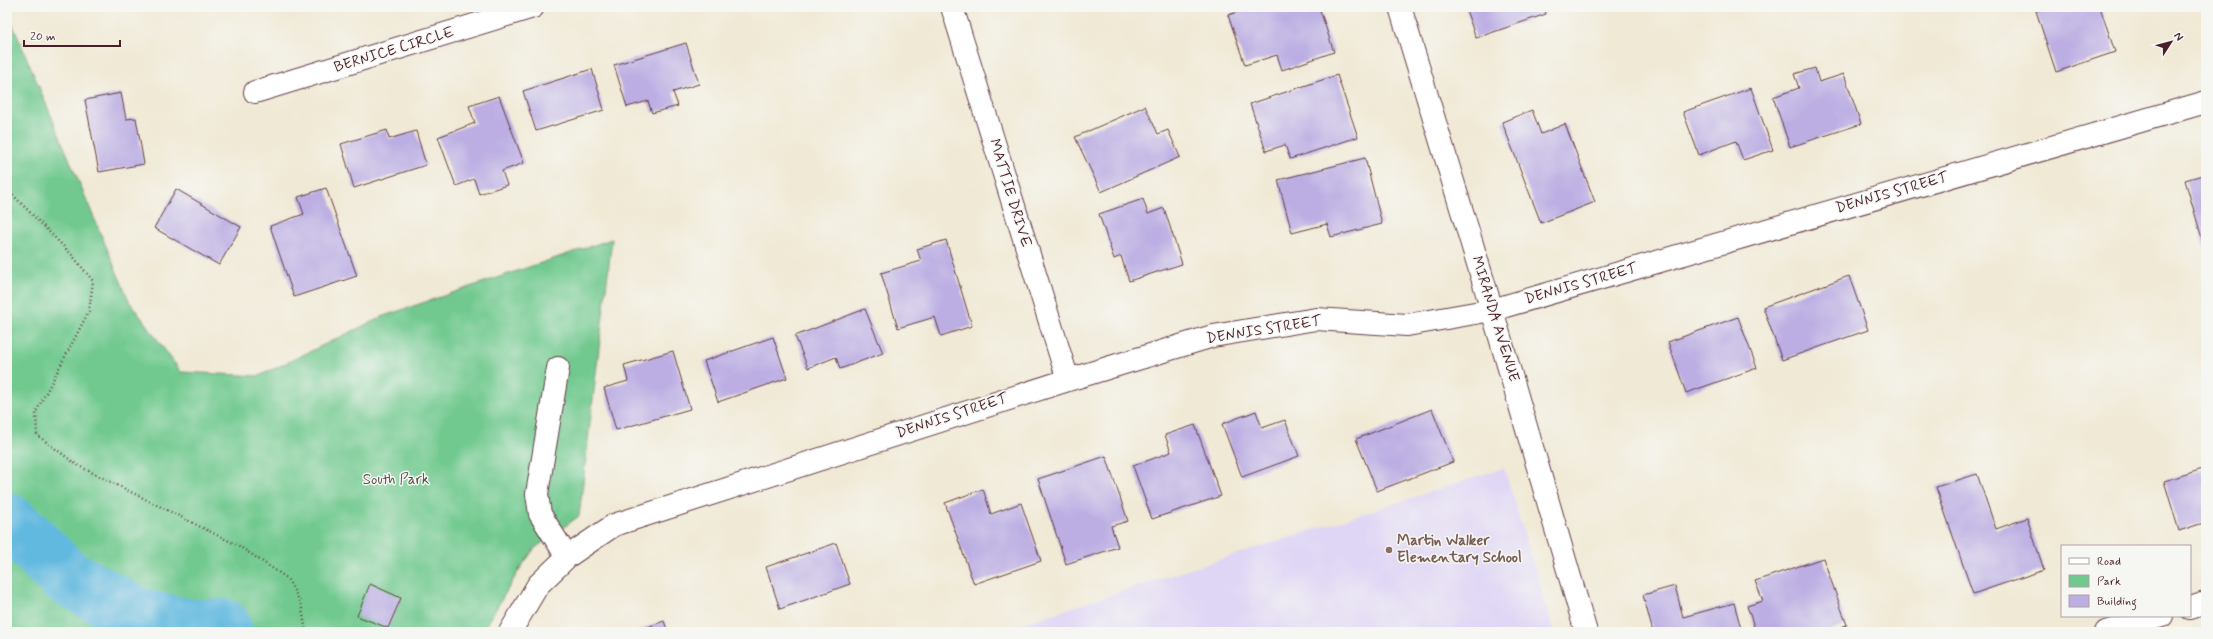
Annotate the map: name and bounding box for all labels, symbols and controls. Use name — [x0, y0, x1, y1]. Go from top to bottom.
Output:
scale bar — [24, 22, 120, 48]
street label: BERNICE CIRCLE — [332, 22, 457, 78]
north arrow — [2151, 22, 2191, 62]
text: 20 m — [30, 29, 56, 45]
text: N — [2170, 30, 2186, 44]
street label: MATTIE DRIVE — [984, 136, 1036, 250]
street label: DENNIS STREET — [1833, 167, 1951, 219]
street label: MIRANDA AVENUE — [1466, 254, 1524, 385]
street label: DENNIS STREET — [1522, 258, 1640, 310]
street label: DENNIS STREET — [1205, 311, 1324, 349]
street label: DENNIS STREET — [894, 388, 1011, 443]
park label: South Park — [363, 470, 429, 490]
place label: Martin Walker Elementary School — [1397, 531, 1522, 568]
marker: Martin Walker Elementary School — [1384, 545, 1394, 555]
legend — [2061, 545, 2191, 617]
text: Road — [2097, 554, 2121, 570]
text: Park — [2097, 574, 2121, 590]
text: Building — [2097, 594, 2137, 611]

